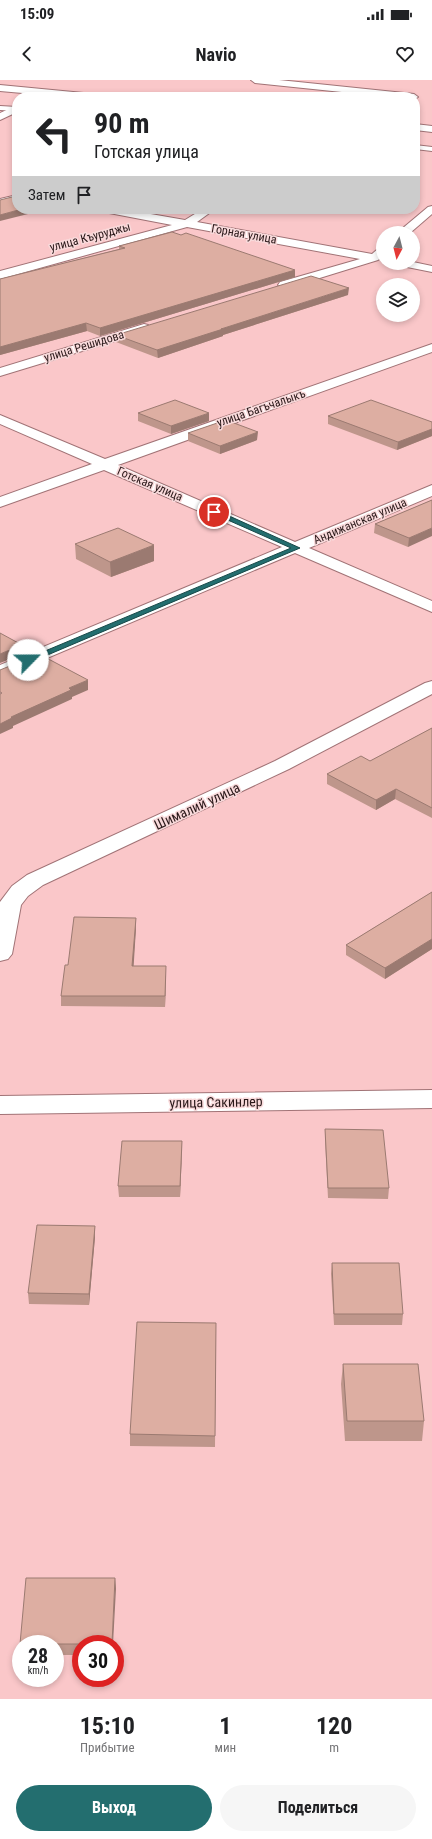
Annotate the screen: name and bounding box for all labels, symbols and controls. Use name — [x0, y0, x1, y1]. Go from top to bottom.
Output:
text: 15:09 — [20, 5, 54, 23]
icon: back — [16, 43, 38, 65]
icon: heart — [394, 43, 416, 65]
text: Navio — [196, 44, 236, 65]
text: 90 m — [94, 107, 150, 140]
icon: left — [28, 108, 80, 160]
text: Готская улица — [94, 141, 199, 162]
icon: arrive — [73, 184, 95, 206]
text: Затем — [28, 186, 65, 204]
street label: улица Къуруджы — [48, 220, 132, 254]
street label: Горная улица — [210, 221, 278, 247]
north arrow — [376, 226, 420, 270]
map controls — [376, 226, 420, 322]
button: layers — [376, 278, 420, 322]
street label: улица Решидова — [42, 327, 126, 365]
street label: улица Багъчалыкъ — [215, 386, 308, 430]
street label: Готская улица — [115, 464, 185, 504]
pin — [197, 495, 231, 529]
street label: Андижанская улица — [311, 495, 409, 547]
icon: arrive — [203, 501, 225, 523]
position arrow — [7, 639, 49, 681]
street label: Шималий улица — [152, 779, 242, 833]
street label: улица Сакинлер — [169, 1093, 263, 1111]
speed limit sign: 30 — [72, 1635, 124, 1687]
text: 28 — [28, 1644, 48, 1668]
text: km/h — [28, 1665, 48, 1676]
text: 15:10 — [80, 1712, 135, 1740]
text: 1 — [219, 1712, 231, 1740]
text: 120 — [316, 1712, 352, 1740]
text: Прибытие — [80, 1740, 135, 1755]
text: мин — [215, 1740, 236, 1755]
text: m — [329, 1740, 339, 1755]
button: Выход — [16, 1785, 212, 1831]
button: Поделиться — [220, 1785, 416, 1831]

